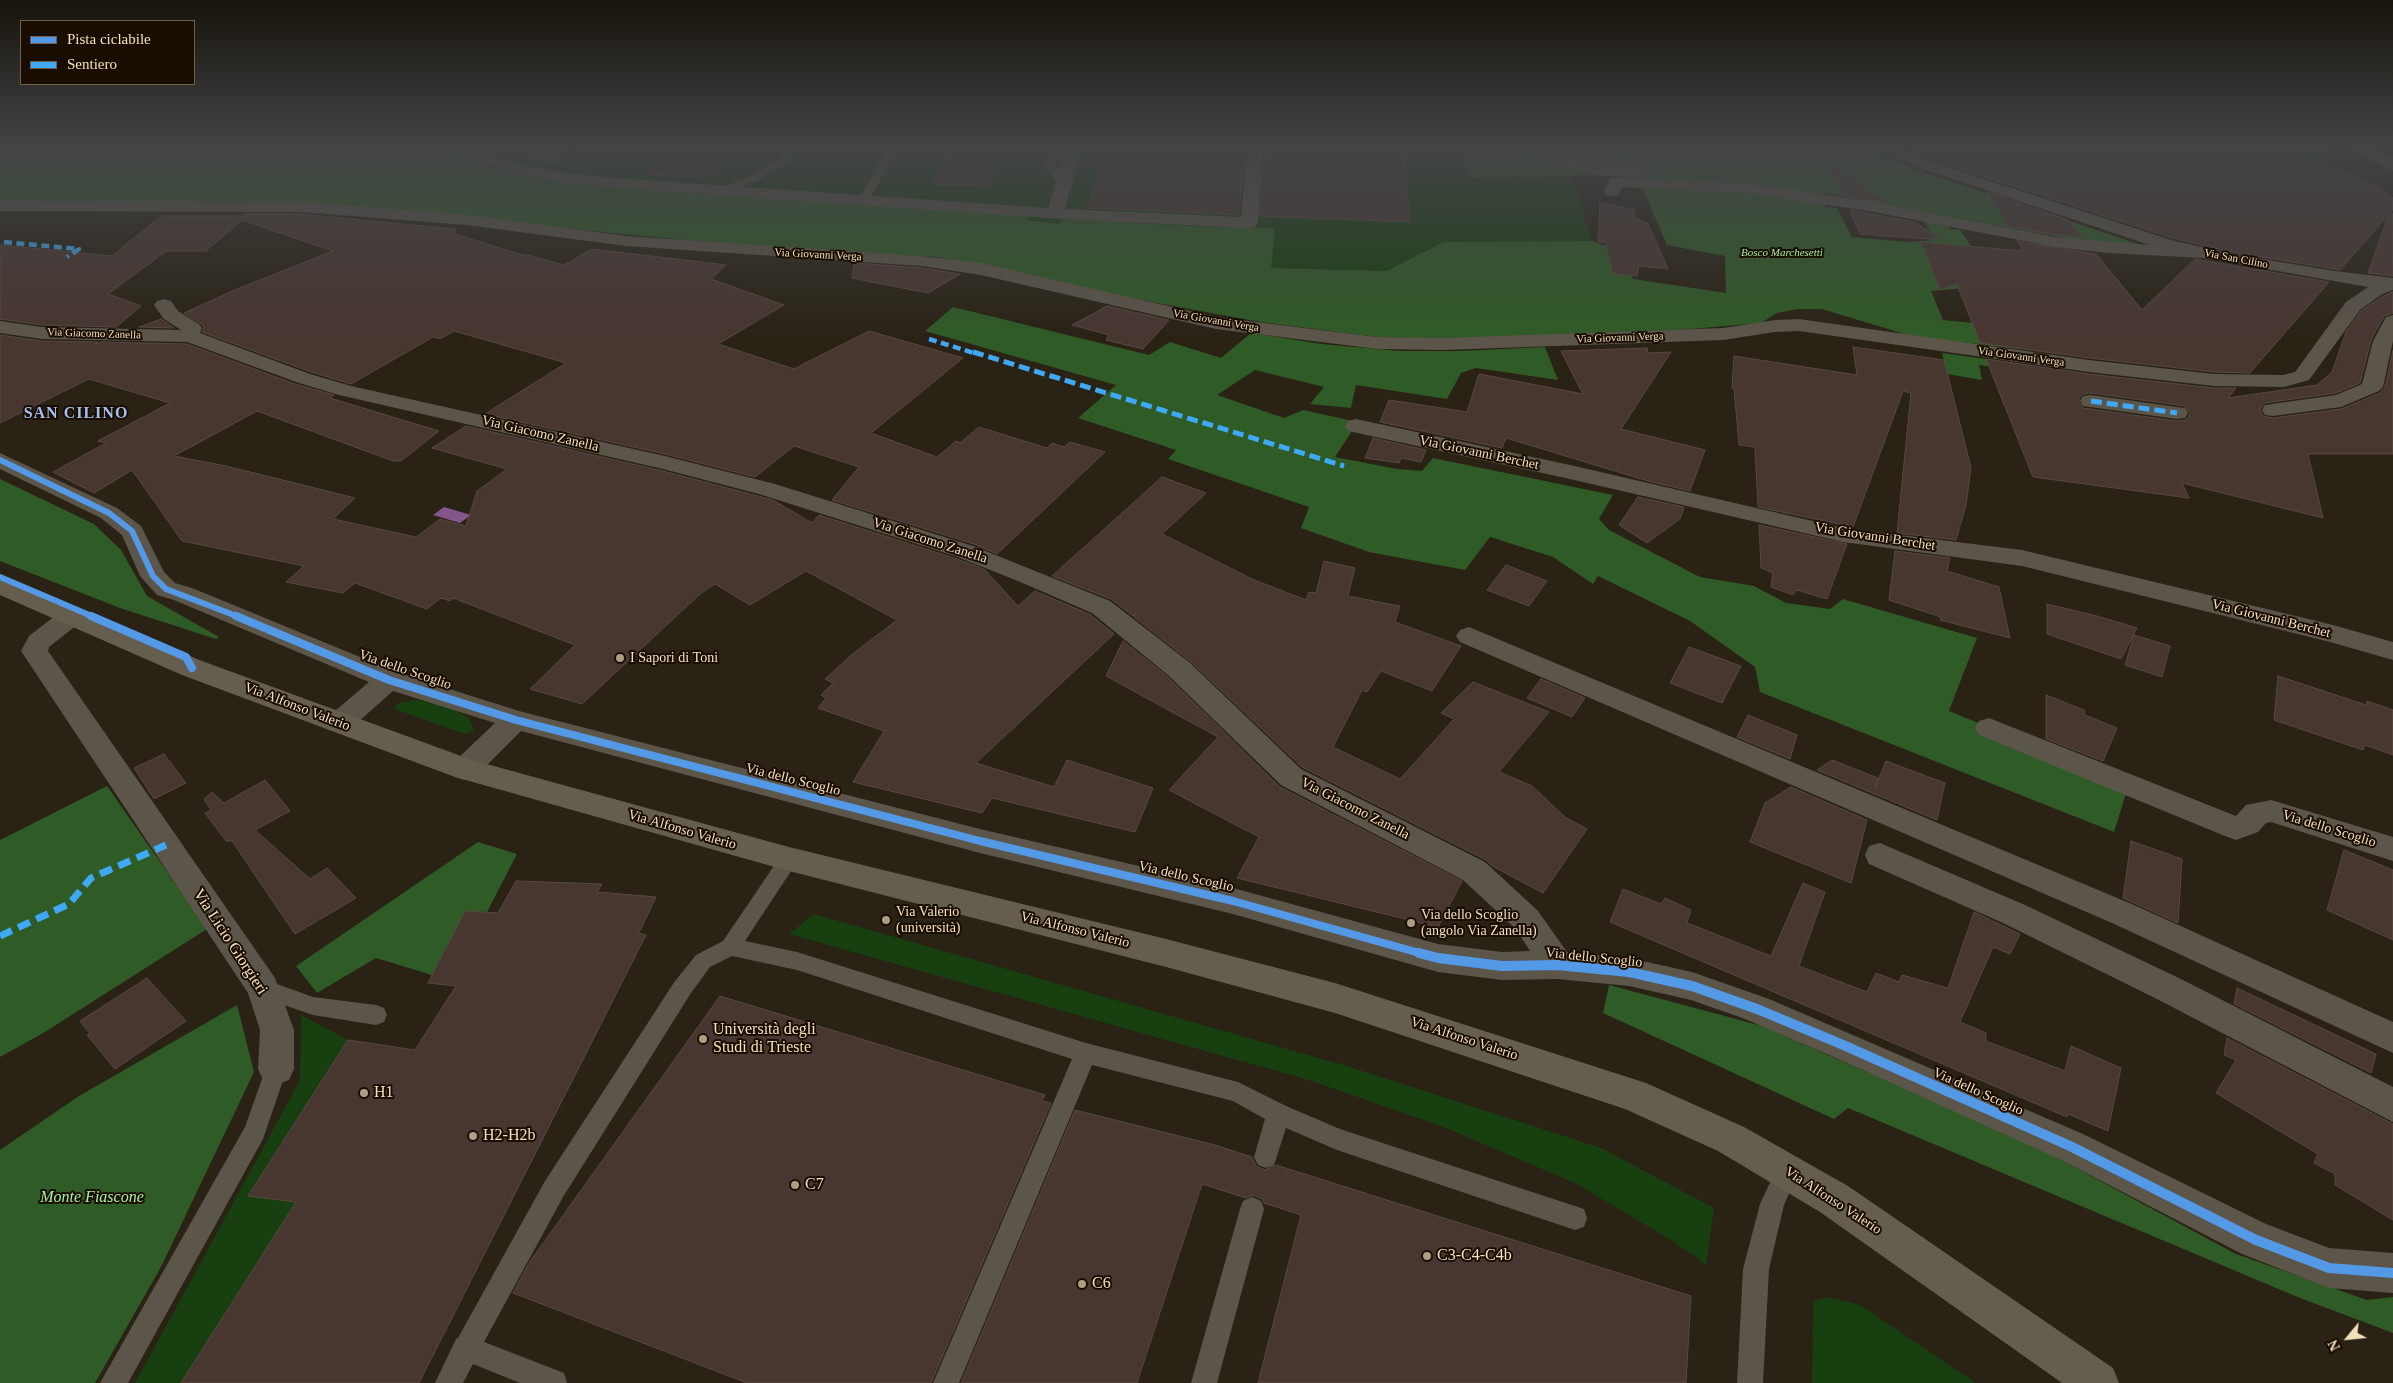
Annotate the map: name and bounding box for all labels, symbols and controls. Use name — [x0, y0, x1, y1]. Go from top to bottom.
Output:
legend — [20, 20, 195, 85]
text: Pista ciclabile — [67, 31, 151, 47]
text: Sentiero — [67, 56, 117, 72]
street label: Via Giovanni Verga — [774, 246, 862, 264]
park label: Bosco Marchesetti — [1741, 246, 1823, 260]
street label: Via San Cilino — [2203, 246, 2269, 272]
street label: Via Giovanni Verga — [1172, 307, 1260, 335]
street label: Via Giacomo Zanella — [47, 326, 141, 342]
street label: Via Giovanni Verga — [1576, 330, 1664, 346]
street label: Via Giovanni Verga — [1977, 344, 2065, 370]
district label: SAN CILINO — [22, 404, 130, 424]
street label: Via Giacomo Zanella — [480, 412, 600, 456]
street label: Via Giovanni Berchet — [1418, 432, 1540, 474]
street label: Via Giacomo Zanella — [871, 515, 989, 567]
street label: Via Giovanni Berchet — [1813, 519, 1937, 555]
street label: Via Giovanni Berchet — [2210, 596, 2332, 642]
street label: Via dello Scoglio — [356, 646, 454, 694]
place label: I Sapori di Toni — [630, 650, 718, 666]
marker: I Sapori di Toni — [614, 652, 626, 664]
street label: Via Alfonso Valerio — [242, 679, 352, 735]
street label: Via dello Scoglio — [744, 760, 842, 800]
street label: Via Giacomo Zanella — [1298, 774, 1412, 844]
street label: Via Alfonso Valerio — [626, 807, 738, 853]
street label: Via dello Scoglio — [2280, 807, 2378, 851]
street label: Via dello Scoglio — [1137, 858, 1235, 896]
street label: Via Licio Giorgieri — [189, 886, 271, 998]
place label: Via Valerio (università) — [896, 904, 961, 936]
place label: Via dello Scoglio (angolo Via Zanella) — [1421, 907, 1537, 940]
street label: Via Alfonso Valerio — [1019, 908, 1131, 952]
marker: Via Valerio (università) — [880, 914, 892, 926]
marker: Via dello Scoglio (angolo Via Zanella) — [1405, 917, 1417, 929]
street label: Via dello Scoglio — [1545, 945, 1643, 971]
street label: Via Alfonso Valerio — [1408, 1014, 1520, 1064]
place label: Università degli Studi di Trieste — [713, 1020, 816, 1058]
marker: Università degli Studi di Trieste — [697, 1033, 709, 1045]
street label: Via dello Scoglio — [1930, 1065, 2026, 1119]
place label: H1 — [374, 1083, 394, 1103]
marker: H1 — [358, 1087, 370, 1099]
place label: H2-H2b — [483, 1126, 535, 1146]
marker: H2-H2b — [467, 1130, 479, 1142]
street label: Via Alfonso Valerio — [1781, 1163, 1885, 1239]
place label: C7 — [805, 1175, 824, 1195]
marker: C7 — [789, 1179, 801, 1191]
park label: Monte Fiascone — [40, 1188, 144, 1208]
place label: C3-C4-C4b — [1437, 1246, 1512, 1266]
marker: C3-C4-C4b — [1421, 1250, 1433, 1262]
place label: C6 — [1092, 1274, 1111, 1294]
marker: C6 — [1076, 1278, 1088, 1290]
north arrow — [2323, 1313, 2373, 1363]
text: N — [2325, 1337, 2343, 1353]

